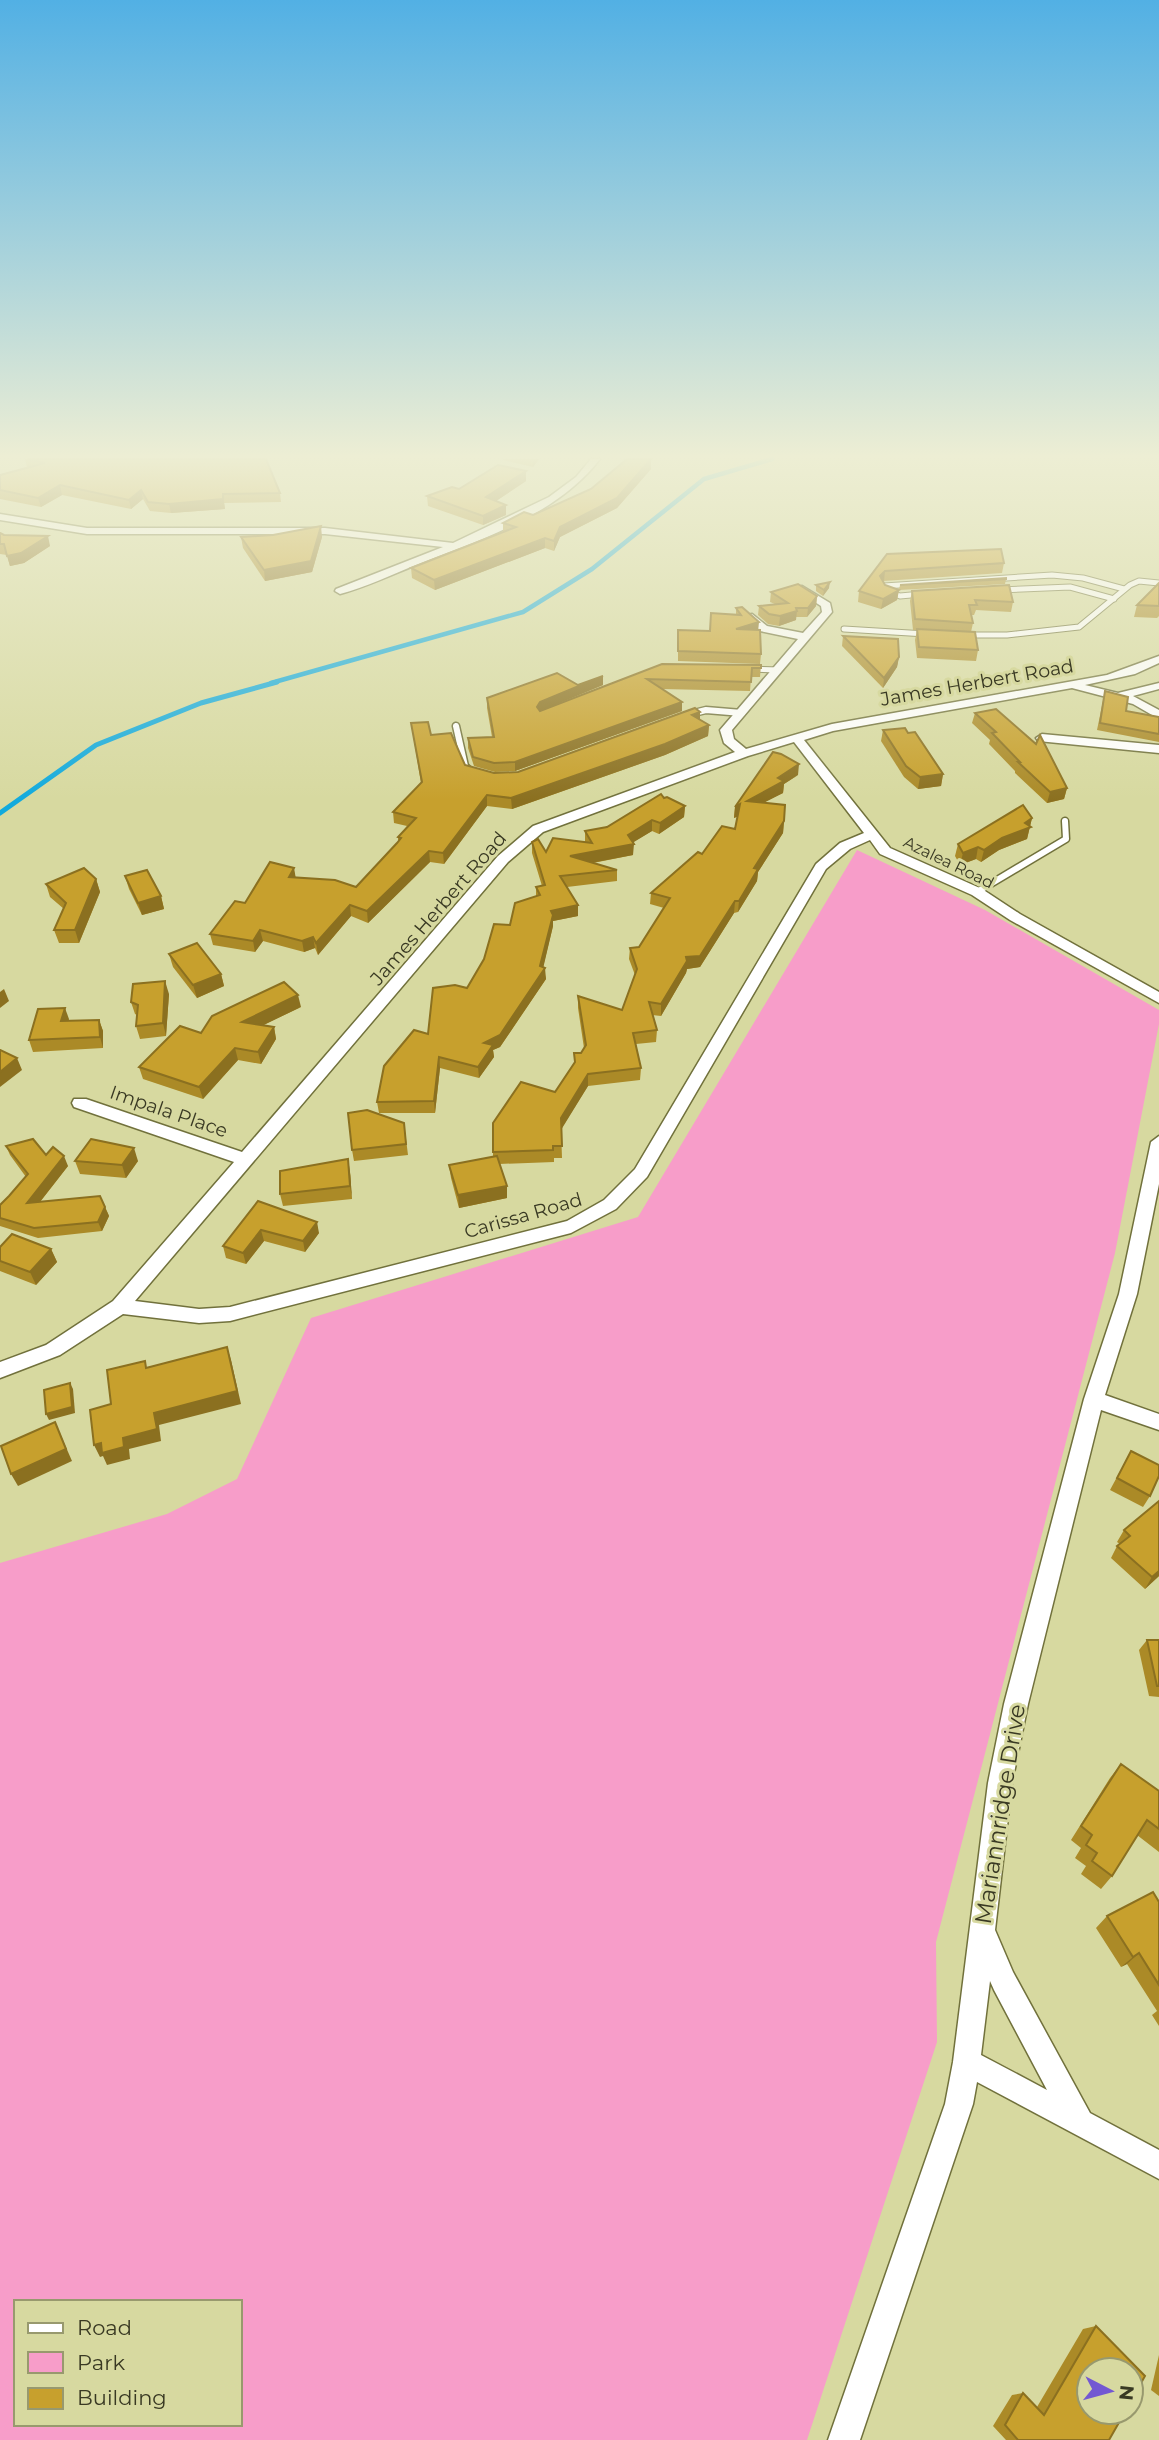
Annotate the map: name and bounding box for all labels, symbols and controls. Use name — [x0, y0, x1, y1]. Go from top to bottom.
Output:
street label: James Herbert Road — [878, 654, 1075, 711]
street label: James Herbert Road — [365, 827, 511, 990]
street label: Azalea Road — [900, 832, 997, 893]
street label: Impala Place — [107, 1081, 231, 1142]
street label: Carissa Road — [462, 1188, 585, 1243]
street label: Mariannridge Drive — [969, 1702, 1031, 1926]
legend — [14, 2300, 242, 2426]
text: Road — [77, 2315, 132, 2340]
text: Park — [77, 2350, 125, 2375]
north arrow — [1075, 2356, 1145, 2426]
text: N — [1114, 2384, 1139, 2402]
text: Building — [77, 2385, 167, 2410]

